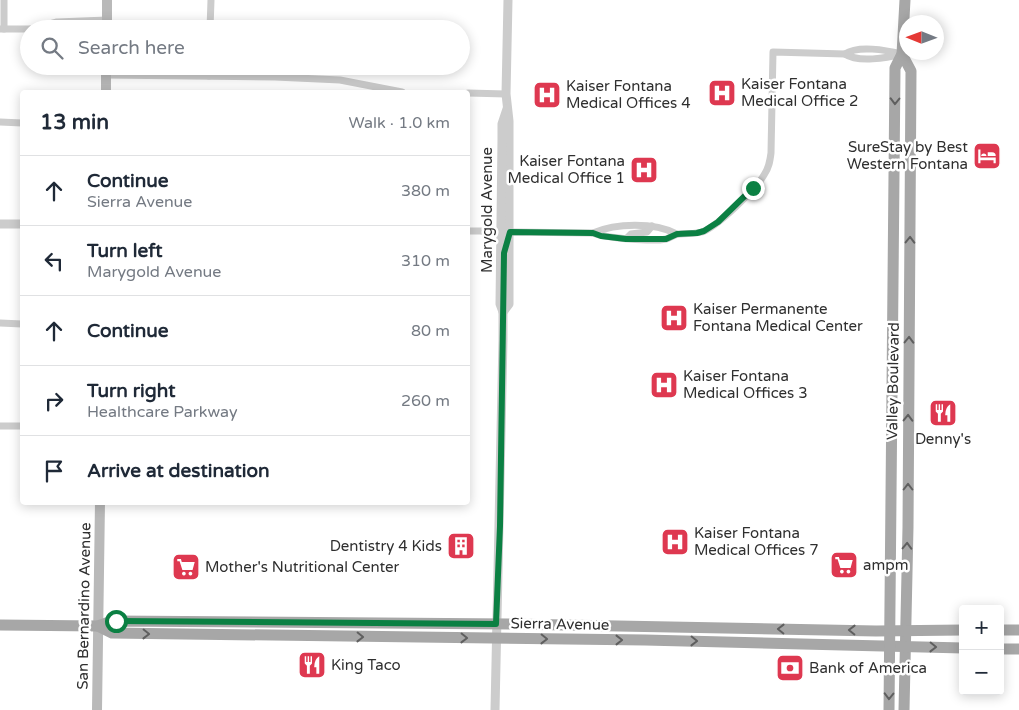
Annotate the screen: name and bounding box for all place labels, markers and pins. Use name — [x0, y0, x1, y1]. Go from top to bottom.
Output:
place label: Kaiser Fontana Medical Office 2 — [741, 75, 858, 110]
place label: Kaiser Fontana Medical Offices 4 — [566, 77, 691, 112]
hospital icon: Kaiser Fontana Medical Office 2 — [707, 78, 737, 108]
hospital icon: Kaiser Fontana Medical Offices 4 — [532, 80, 562, 110]
place label: SureStay by Best Western Fontana — [847, 138, 968, 173]
hotel icon: SureStay by Best Western Fontana — [972, 141, 1002, 171]
place label: Kaiser Fontana Medical Office 1 — [508, 152, 625, 187]
hospital icon: Kaiser Fontana Medical Office 1 — [629, 155, 659, 185]
place label: Kaiser Permanente Fontana Medical Center — [693, 300, 863, 335]
hospital icon: Kaiser Permanente Fontana Medical Center — [659, 303, 689, 333]
place label: Kaiser Fontana Medical Offices 3 — [683, 367, 808, 402]
hospital icon: Kaiser Fontana Medical Offices 3 — [649, 370, 679, 400]
restaurant icon: Denny's — [928, 398, 958, 428]
place label: Denny's — [915, 430, 971, 448]
place label: Kaiser Fontana Medical Offices 7 — [694, 524, 819, 559]
hospital icon: Kaiser Fontana Medical Offices 7 — [660, 527, 690, 557]
building icon: Dentistry 4 Kids — [446, 531, 476, 561]
place label: Dentistry 4 Kids — [330, 537, 442, 555]
supermarket icon: ampm — [829, 550, 859, 580]
supermarket icon: Mother's Nutritional Center — [171, 552, 201, 582]
place label: ampm — [863, 556, 908, 574]
place label: Mother's Nutritional Center — [205, 558, 400, 576]
restaurant icon: King Taco — [297, 650, 327, 680]
bank icon: Bank of America — [775, 653, 805, 683]
place label: King Taco — [331, 656, 401, 674]
place label: Bank of America — [809, 659, 927, 677]

